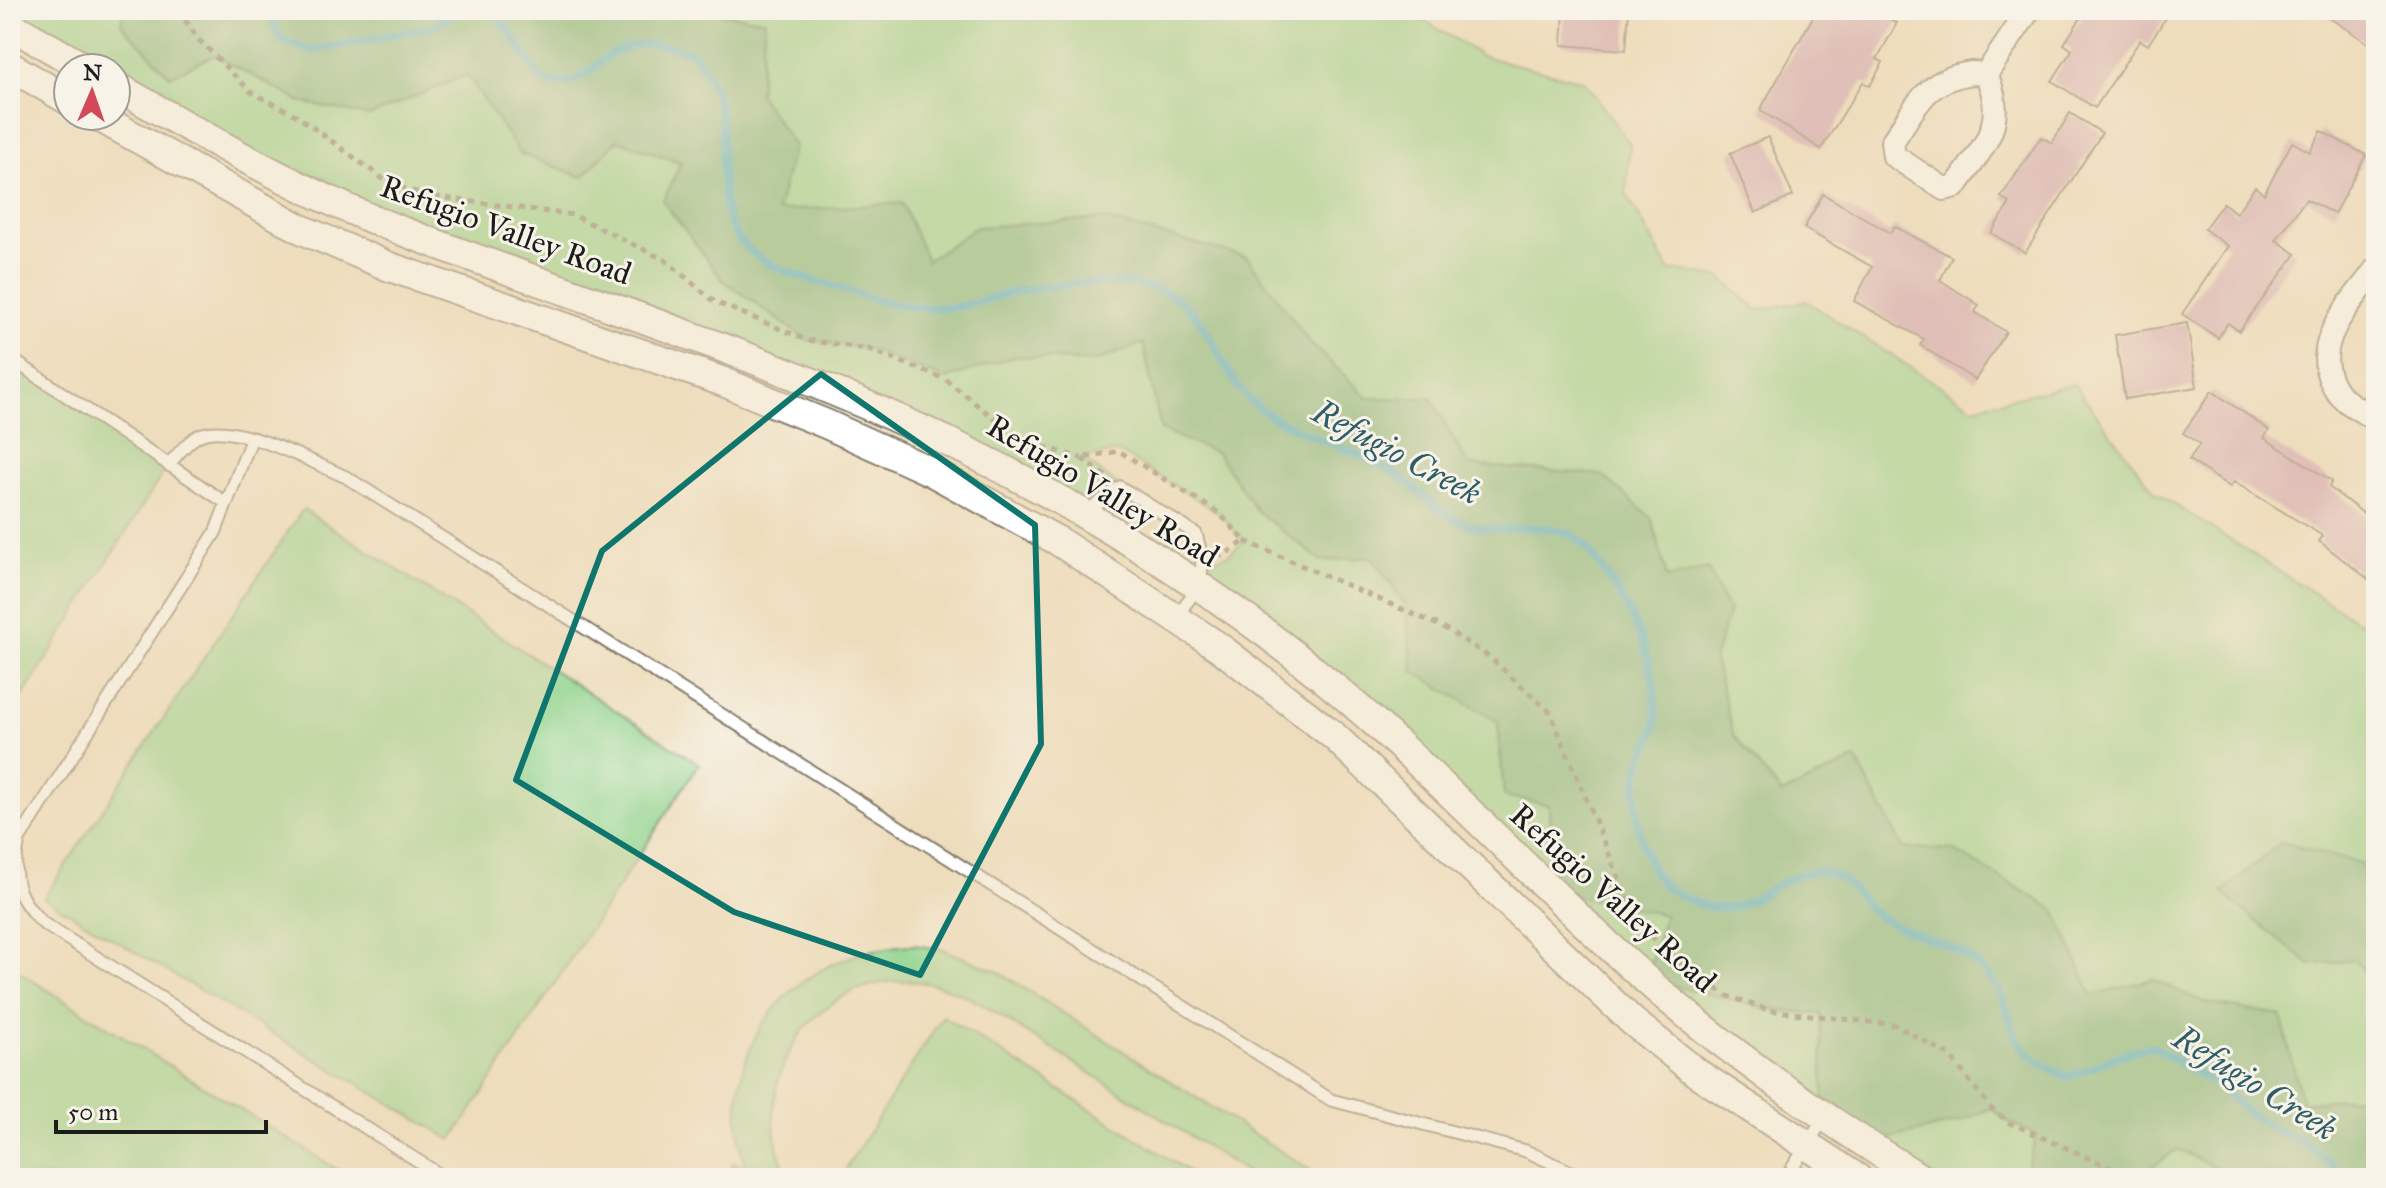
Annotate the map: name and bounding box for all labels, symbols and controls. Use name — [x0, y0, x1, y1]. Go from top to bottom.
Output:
north arrow — [52, 52, 132, 132]
text: N — [83, 59, 103, 86]
street label: Refugio Valley Road — [375, 167, 637, 293]
water label: Refugio Creek — [1305, 390, 1488, 513]
street label: Refugio Valley Road — [980, 406, 1226, 576]
street label: Refugio Valley Road — [1502, 795, 1724, 1001]
water label: Refugio Creek — [2165, 1016, 2344, 1149]
scale bar — [56, 1084, 266, 1134]
text: 50 m — [68, 1097, 118, 1127]

